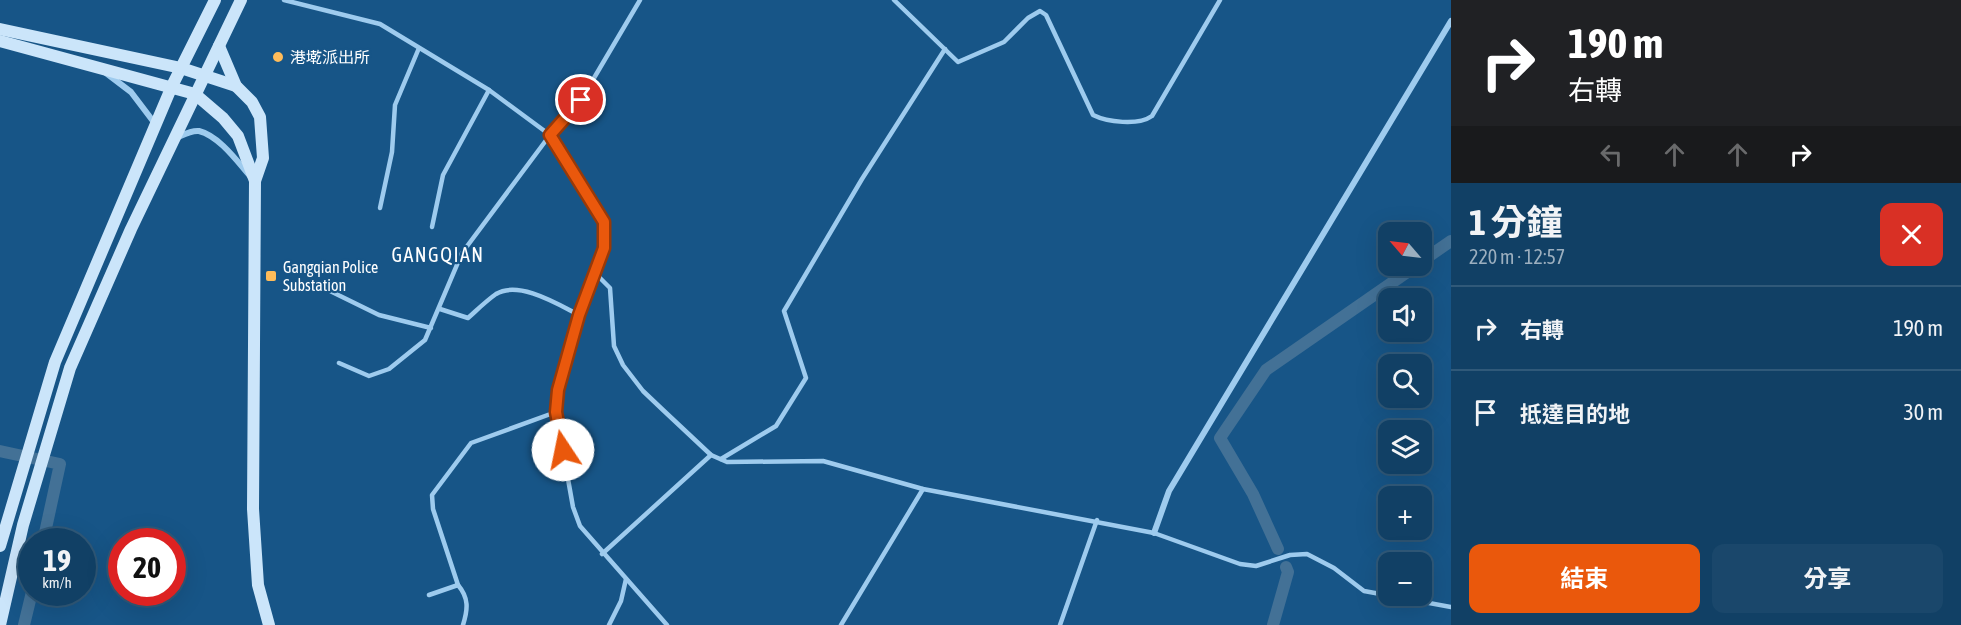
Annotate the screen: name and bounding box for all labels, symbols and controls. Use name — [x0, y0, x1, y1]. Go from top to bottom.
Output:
text: 190 m — [1568, 19, 1663, 67]
icon: right — [1469, 24, 1547, 102]
place label: 港墘派出所 — [290, 48, 370, 66]
marker: 港墘派出所 — [271, 50, 285, 64]
pin — [555, 74, 606, 125]
text: 右轉 — [1568, 75, 1622, 106]
icon: arrive — [564, 83, 597, 116]
icon: left — [1595, 138, 1628, 171]
icon: ahead — [1658, 138, 1691, 171]
icon: ahead — [1721, 138, 1754, 171]
icon: right — [1784, 138, 1817, 171]
text: 1 分鐘 — [1469, 201, 1563, 243]
button: close — [1880, 203, 1943, 266]
north arrow — [1378, 222, 1432, 276]
map controls — [1378, 222, 1432, 606]
district label: GANGQIAN — [391, 243, 485, 266]
text: 220 m · 12:57 — [1469, 245, 1565, 268]
place label: Gangqian Police Substation — [283, 258, 378, 294]
marker: Gangqian Police Substation — [264, 269, 278, 283]
button: sound — [1378, 288, 1432, 342]
icon: right — [1469, 312, 1502, 345]
text: 190 m — [1893, 315, 1943, 341]
text: 右轉 — [1520, 317, 1564, 343]
button: search — [1378, 354, 1432, 408]
icon: arrive — [1469, 396, 1502, 429]
text: 30 m — [1903, 399, 1943, 425]
text: 抵達目的地 — [1520, 401, 1630, 427]
position arrow — [531, 418, 595, 482]
button: layers — [1378, 420, 1432, 474]
button: + — [1378, 486, 1432, 540]
speed limit sign: 20 — [108, 528, 186, 606]
text: 19 — [43, 543, 71, 577]
button: 結束 — [1469, 544, 1700, 613]
button: 分享 — [1712, 544, 1943, 613]
button: − — [1378, 552, 1432, 606]
text: km/h — [42, 574, 72, 591]

